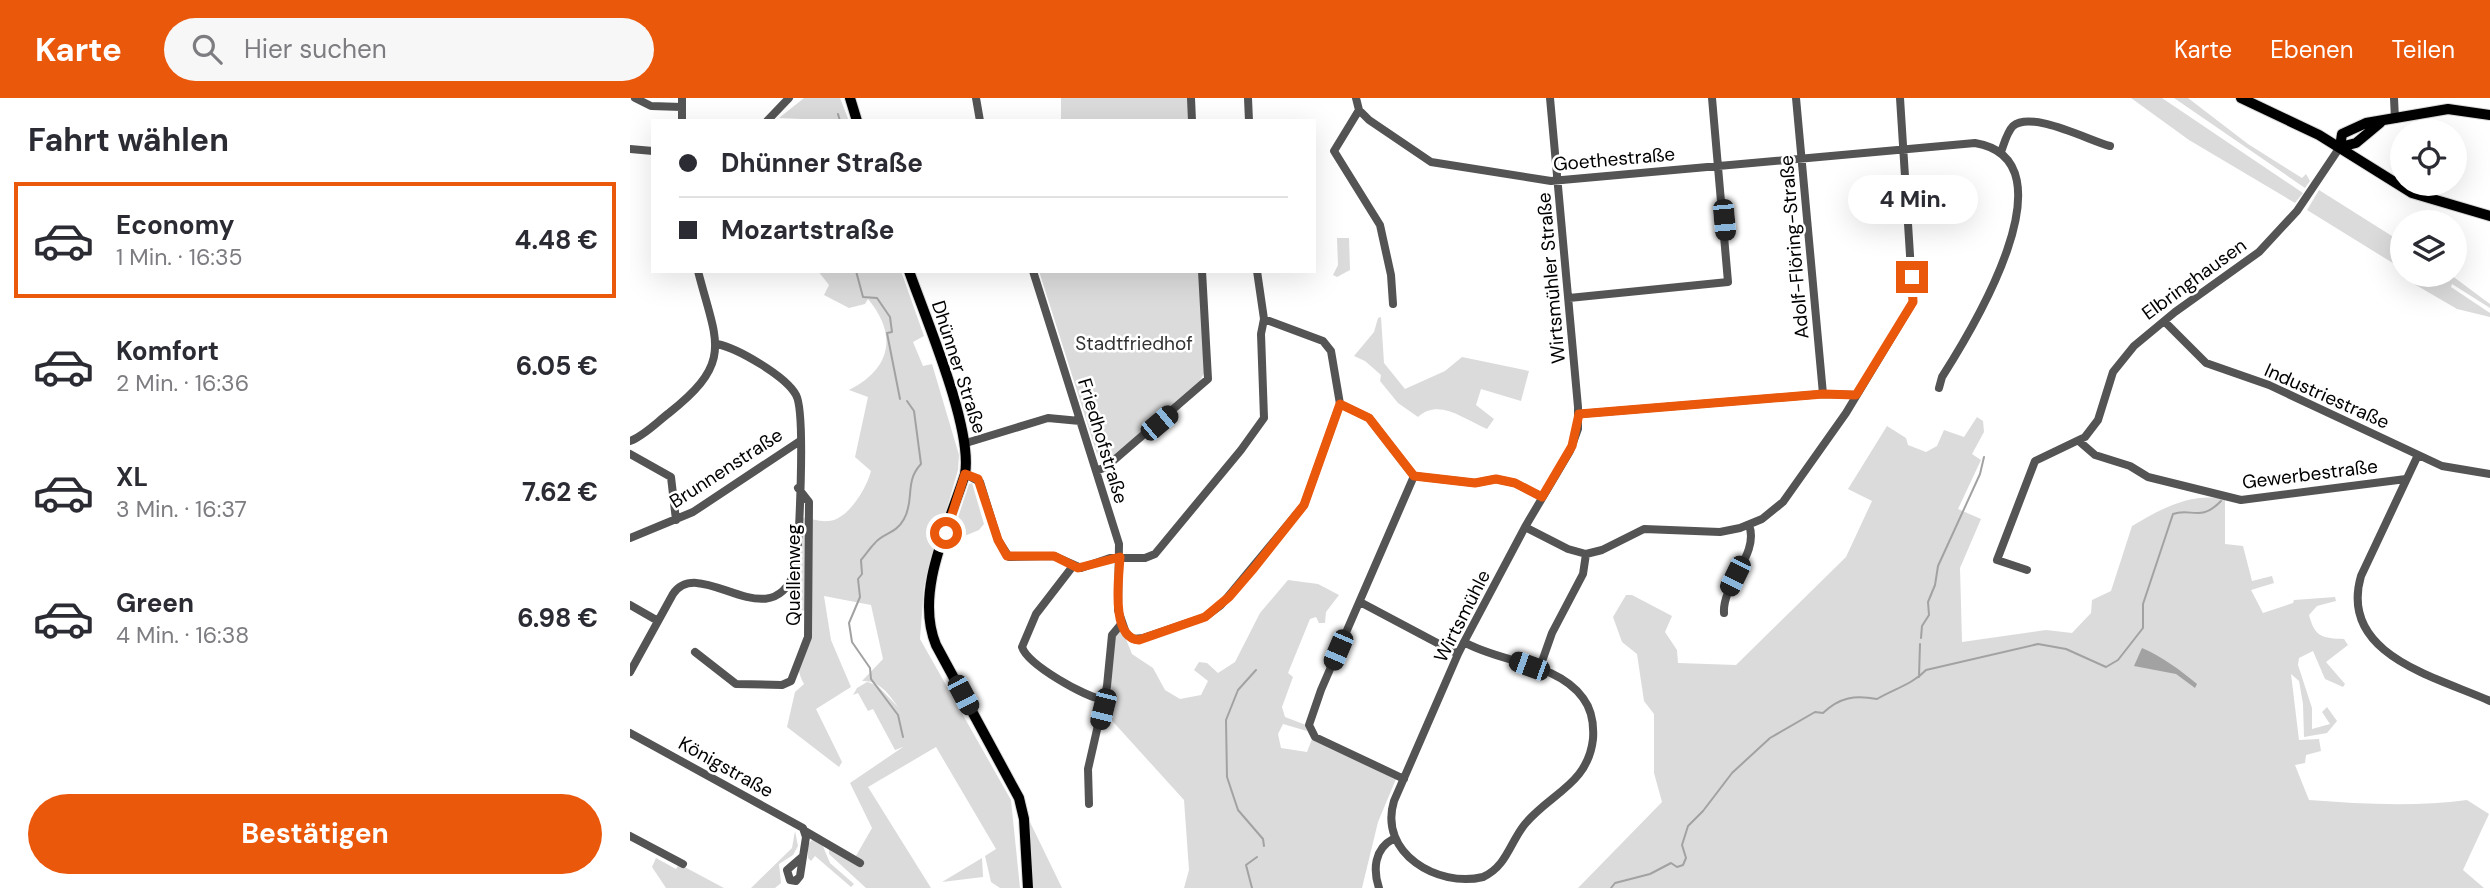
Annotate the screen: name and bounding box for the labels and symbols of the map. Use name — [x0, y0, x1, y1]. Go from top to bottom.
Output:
street label: Goethestraße — [1552, 141, 1676, 177]
street label: Adolf-Flöring-Straße — [1774, 154, 1814, 340]
callout: 4 Min. — [1847, 176, 1977, 225]
street label: Wirtsmühler Straße — [1531, 191, 1571, 365]
car — [1712, 198, 1737, 242]
street label: Elbringhausen — [2137, 233, 2251, 325]
route end — [1896, 261, 1928, 293]
street label: Dhünner Straße — [926, 297, 992, 437]
park label: Stadtfriedhof — [1075, 331, 1193, 356]
street label: Industriestraße — [2261, 357, 2393, 435]
street label: Friedhofstraße — [1072, 375, 1134, 507]
car — [1137, 401, 1182, 445]
street label: Brunnenstraße — [665, 422, 787, 514]
street label: Gewerbestraße — [2241, 453, 2379, 495]
route start — [930, 517, 962, 549]
street label: Quellenweg — [781, 524, 806, 626]
car — [1717, 553, 1754, 599]
street label: Wirtsmühle — [1428, 565, 1496, 667]
car — [1321, 627, 1356, 673]
car — [1506, 649, 1553, 683]
car — [944, 672, 983, 718]
car — [1088, 686, 1119, 732]
street label: Königstraße — [674, 731, 778, 803]

